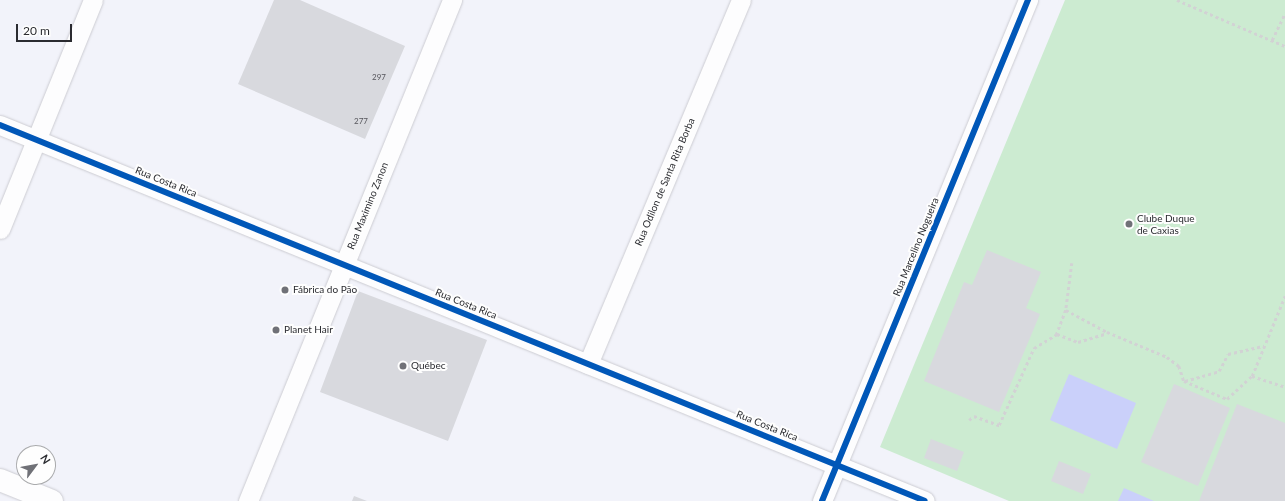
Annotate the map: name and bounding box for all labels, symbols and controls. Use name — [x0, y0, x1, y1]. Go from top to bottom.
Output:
scale bar — [18, 16, 74, 42]
text: 20 m — [23, 23, 50, 38]
house number: 297 — [372, 73, 386, 83]
street label: Rua Odilon de Santa Rita Borba — [633, 116, 697, 248]
house number: 277 — [354, 117, 368, 127]
street label: Rua Maximino Zanon — [345, 161, 391, 251]
street label: Rua Costa Rica — [134, 164, 198, 200]
street label: Rua Marcelino Nogueira — [891, 196, 941, 298]
place label: Clube Duque de Caxias — [1137, 212, 1195, 236]
marker: Clube Duque de Caxias — [1124, 219, 1134, 229]
place label: Fábrica do Pão — [293, 284, 357, 296]
marker: Fábrica do Pão — [280, 285, 290, 295]
street label: Rua Costa Rica — [434, 286, 498, 322]
place label: Planet Hair — [284, 324, 333, 336]
marker: Planet Hair — [271, 325, 281, 335]
place label: Québec — [411, 360, 445, 372]
marker: Québec — [398, 361, 408, 371]
street label: Rua Costa Rica — [735, 408, 799, 444]
north arrow — [16, 445, 56, 485]
text: N — [38, 452, 54, 466]

